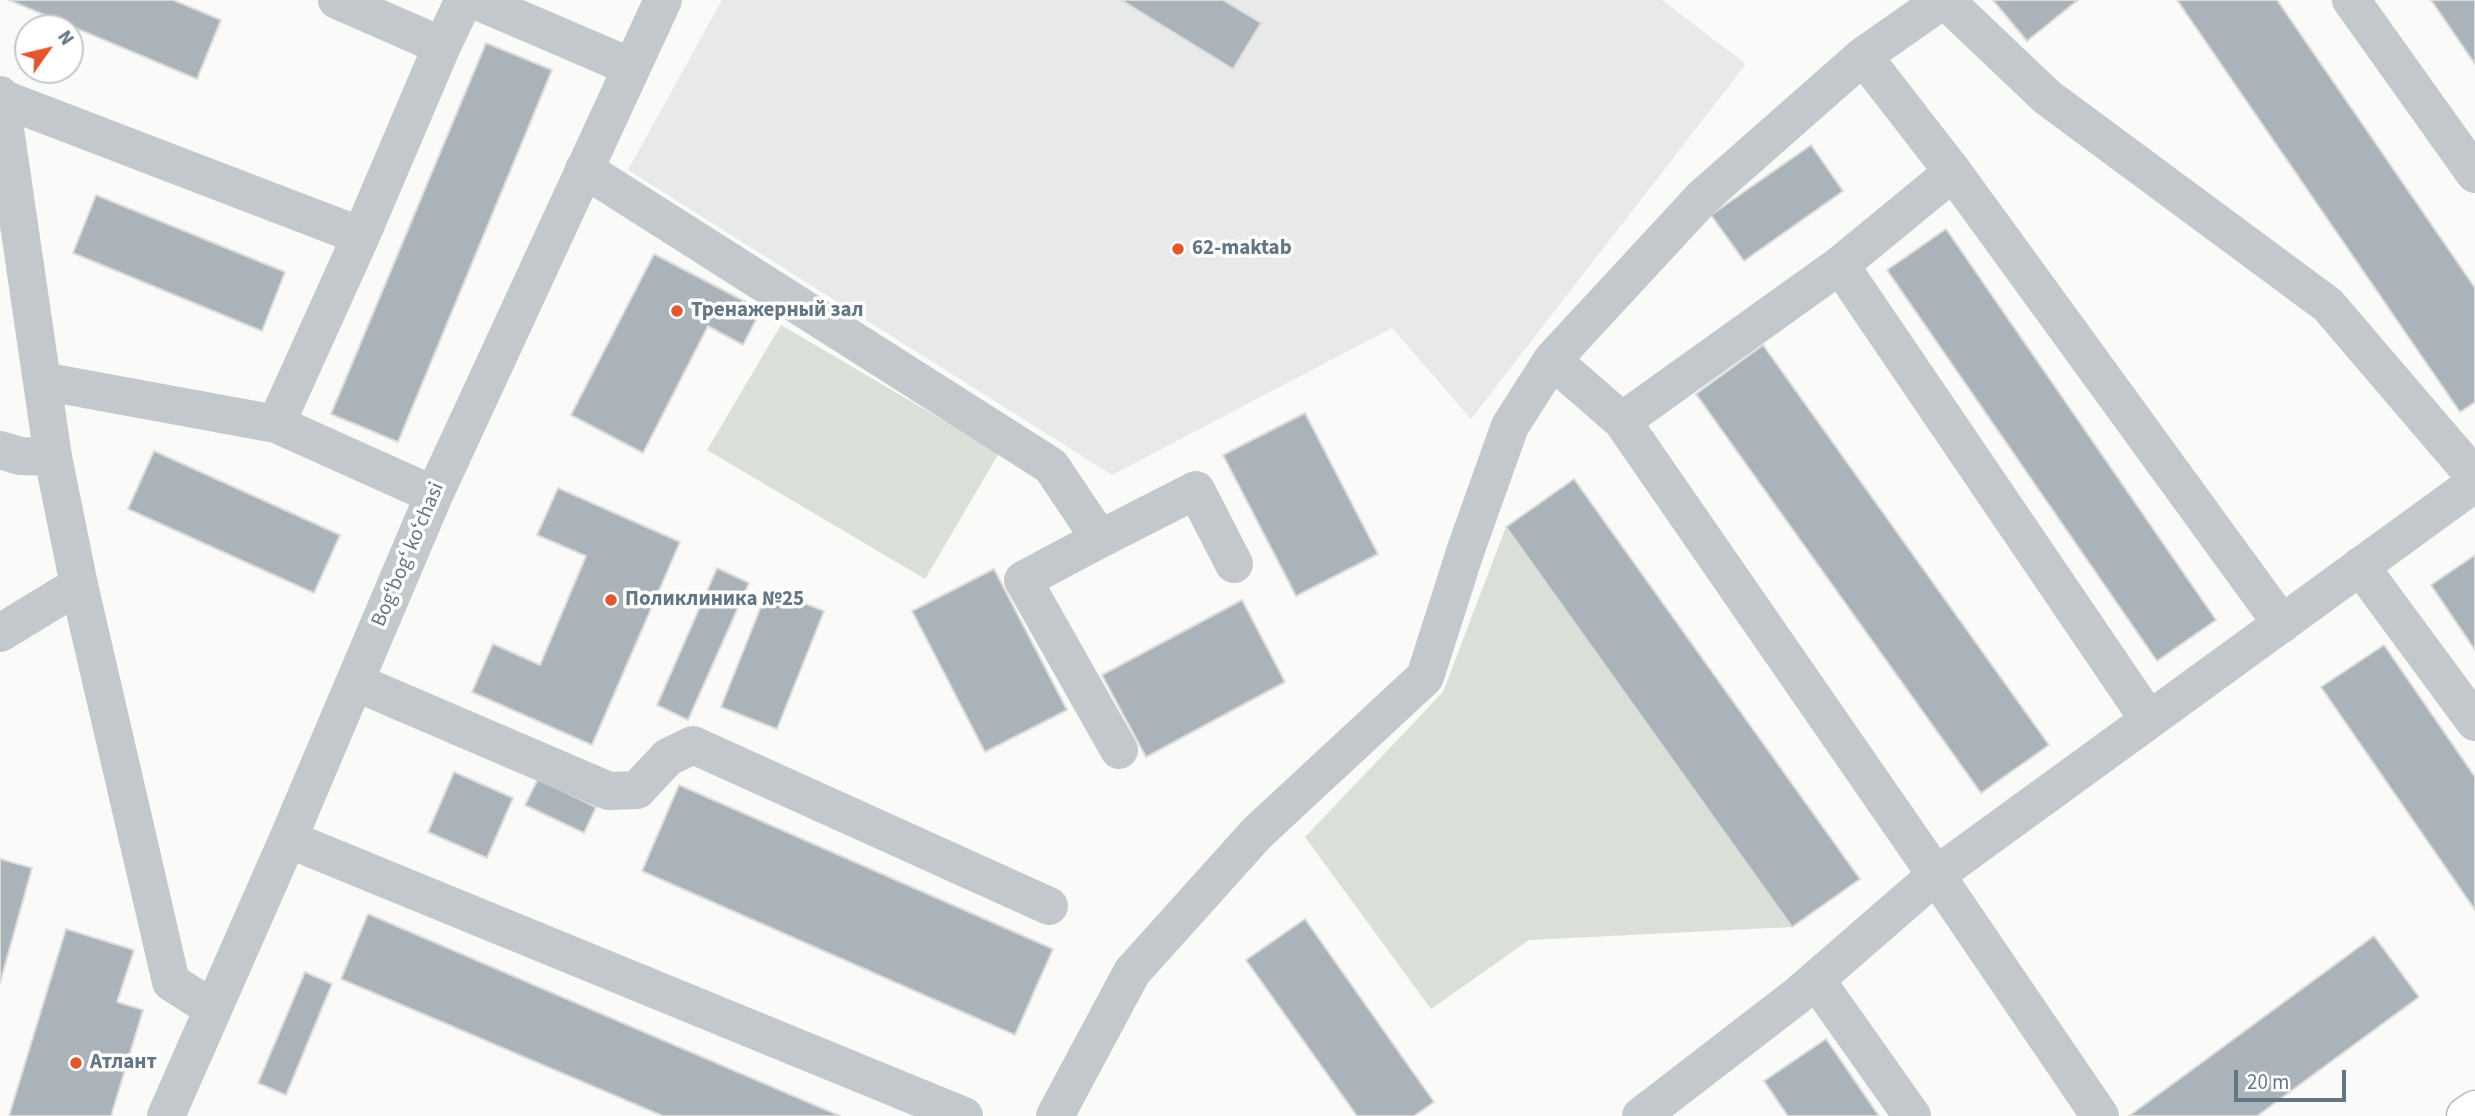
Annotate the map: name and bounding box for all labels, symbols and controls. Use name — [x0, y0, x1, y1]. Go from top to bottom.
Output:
north arrow — [14, 14, 84, 84]
text: N — [50, 25, 80, 51]
place label: 62-maktab — [1192, 236, 1292, 262]
marker: 62-maktab — [1170, 241, 1186, 257]
place label: Тренажерный зал — [691, 298, 864, 324]
marker: Тренажерный зал — [669, 303, 685, 319]
street label: Bogʻbogʻ koʻchasi — [367, 479, 451, 631]
place label: Поликлиника №25 — [625, 587, 804, 613]
marker: Поликлиника №25 — [603, 592, 619, 608]
place label: Атлант — [90, 1050, 157, 1076]
marker: Атлант — [68, 1055, 84, 1071]
scale bar — [2237, 1056, 2349, 1100]
text: 20 m — [2247, 1067, 2289, 1097]

